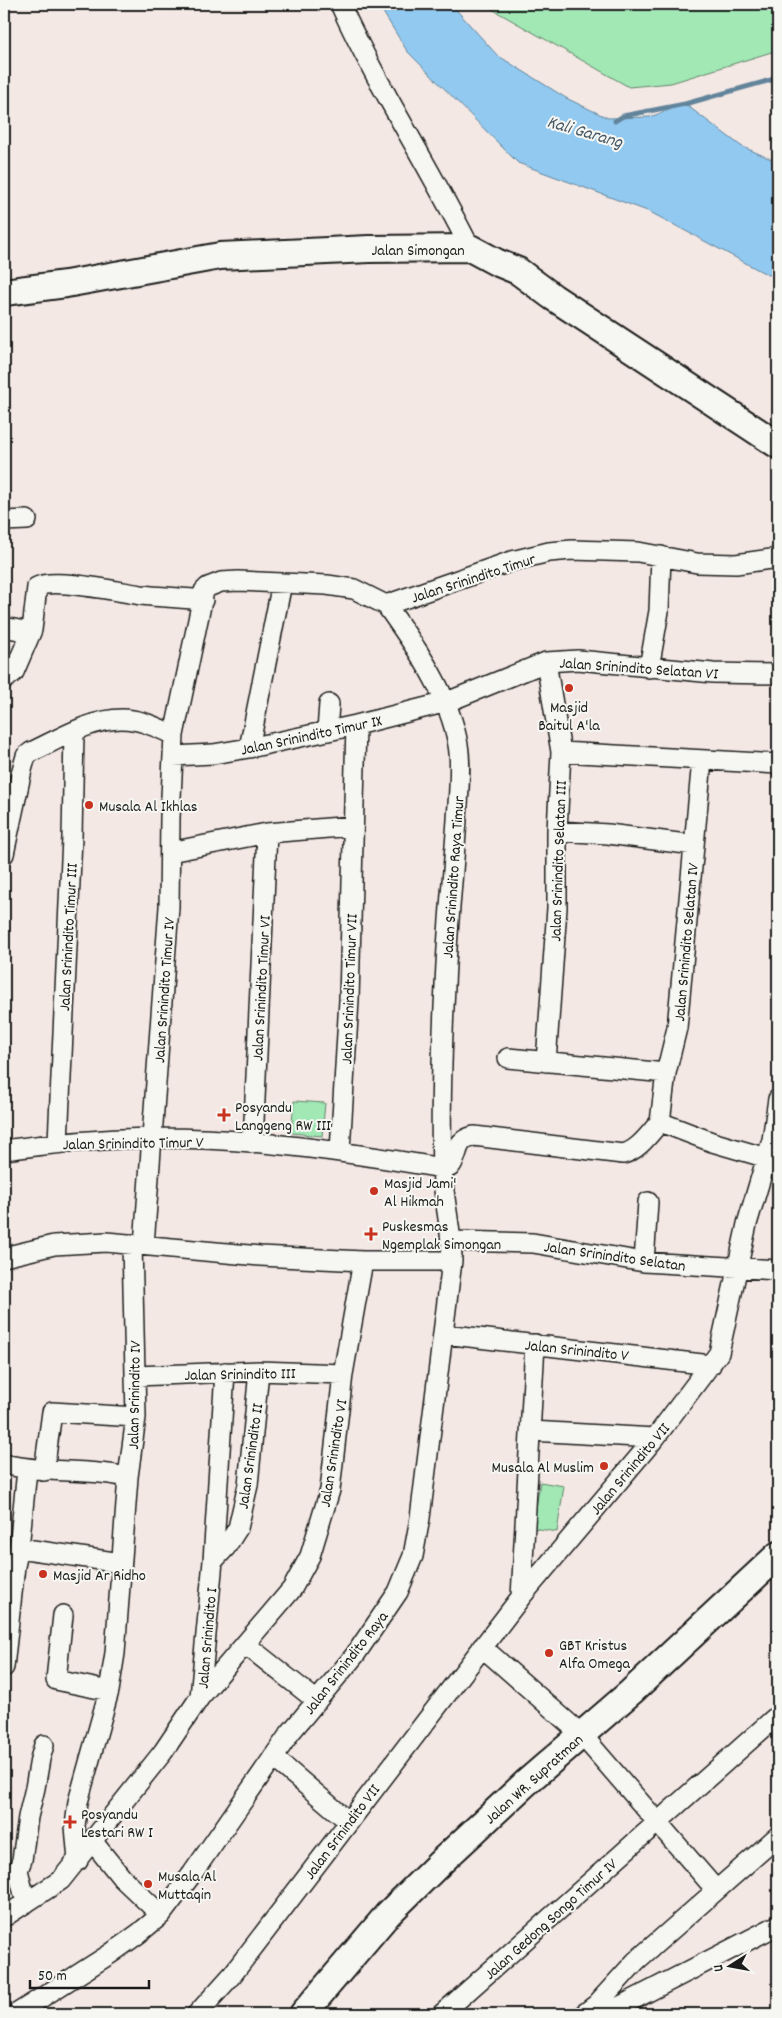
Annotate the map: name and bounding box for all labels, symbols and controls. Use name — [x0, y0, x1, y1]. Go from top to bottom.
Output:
water label: Kali Garang — [544, 111, 626, 156]
street label: Jalan Simongan — [371, 240, 465, 263]
street label: Jalan Srinindito Timur — [409, 548, 539, 610]
street label: Jalan Srinindito Selatan VI — [559, 652, 719, 687]
marker: Masjid Baitul A'la — [563, 682, 575, 694]
place label: Masjid Baitul A'la — [538, 697, 600, 738]
street label: Jalan Srinindito Timur IX — [239, 710, 385, 763]
street label: Jalan Srinindito Selatan III — [545, 780, 574, 942]
street label: Jalan Srinindito Raya Timur — [437, 795, 472, 959]
place label: Musala Al Ikhlas — [99, 796, 198, 819]
marker: Musala Al Ikhlas — [83, 799, 95, 811]
street label: Jalan Srinindito Selatan IV — [669, 862, 706, 1022]
street label: Jalan Srinindito Timur III — [54, 863, 85, 1012]
street label: Jalan Srinindito Timur VII — [336, 913, 365, 1065]
street label: Jalan Srinindito Timur VI — [247, 915, 278, 1062]
street label: Jalan Srinindito Timur IV — [149, 916, 182, 1064]
place label: Posyandu Langgeng RW III — [235, 1097, 331, 1138]
marker: Posyandu Langgeng RW III — [217, 1108, 231, 1122]
street label: Jalan Srinindito Timur V — [62, 1132, 204, 1157]
place label: Masjid Jami' Al Hikmah — [384, 1173, 456, 1214]
marker: Masjid Jami' Al Hikmah — [368, 1185, 380, 1197]
place label: Puskesmas Ngemplak Simongan — [382, 1216, 501, 1257]
marker: Puskesmas Ngemplak Simongan — [364, 1227, 378, 1241]
street label: Jalan Srinindito Selatan — [542, 1236, 687, 1279]
street label: Jalan Srinindito V — [524, 1335, 630, 1368]
street label: Jalan Srinindito IV — [123, 1340, 148, 1450]
street label: Jalan Srinindito III — [184, 1363, 296, 1388]
street label: Jalan Srinindito VI — [315, 1398, 354, 1509]
street label: Jalan Srinindito II — [233, 1402, 270, 1511]
street label: Jalan Srinindito VII — [585, 1419, 676, 1521]
place label: Musala Al Muslim — [492, 1457, 594, 1480]
marker: Musala Al Muslim — [598, 1460, 610, 1472]
place label: Masjid Ar Ridho — [53, 1565, 146, 1588]
marker: Masjid Ar Ridho — [37, 1568, 49, 1580]
street label: Jalan Srinindito I — [193, 1587, 224, 1690]
street label: Jalan Srinindito Raya — [299, 1607, 395, 1720]
place label: GBT Kristus Alfa Omega — [559, 1635, 631, 1676]
marker: GBT Kristus Alfa Omega — [543, 1647, 555, 1659]
street label: Jalan WR. Supratman — [480, 1729, 589, 1830]
street label: Jalan Srinindito VII — [299, 1780, 387, 1885]
place label: Posyandu Lestari RW I — [81, 1804, 153, 1845]
marker: Posyandu Lestari RW I — [63, 1815, 77, 1829]
street label: Jalan Gedong Songo Timur IV — [480, 1853, 624, 1986]
place label: Musala Al Muttaqin — [158, 1866, 216, 1907]
marker: Musala Al Muttaqin — [142, 1878, 154, 1890]
north arrow — [704, 1940, 754, 1990]
scale bar — [30, 1958, 149, 1990]
text: U — [709, 1963, 730, 1973]
text: 50 m — [38, 1966, 67, 1988]

